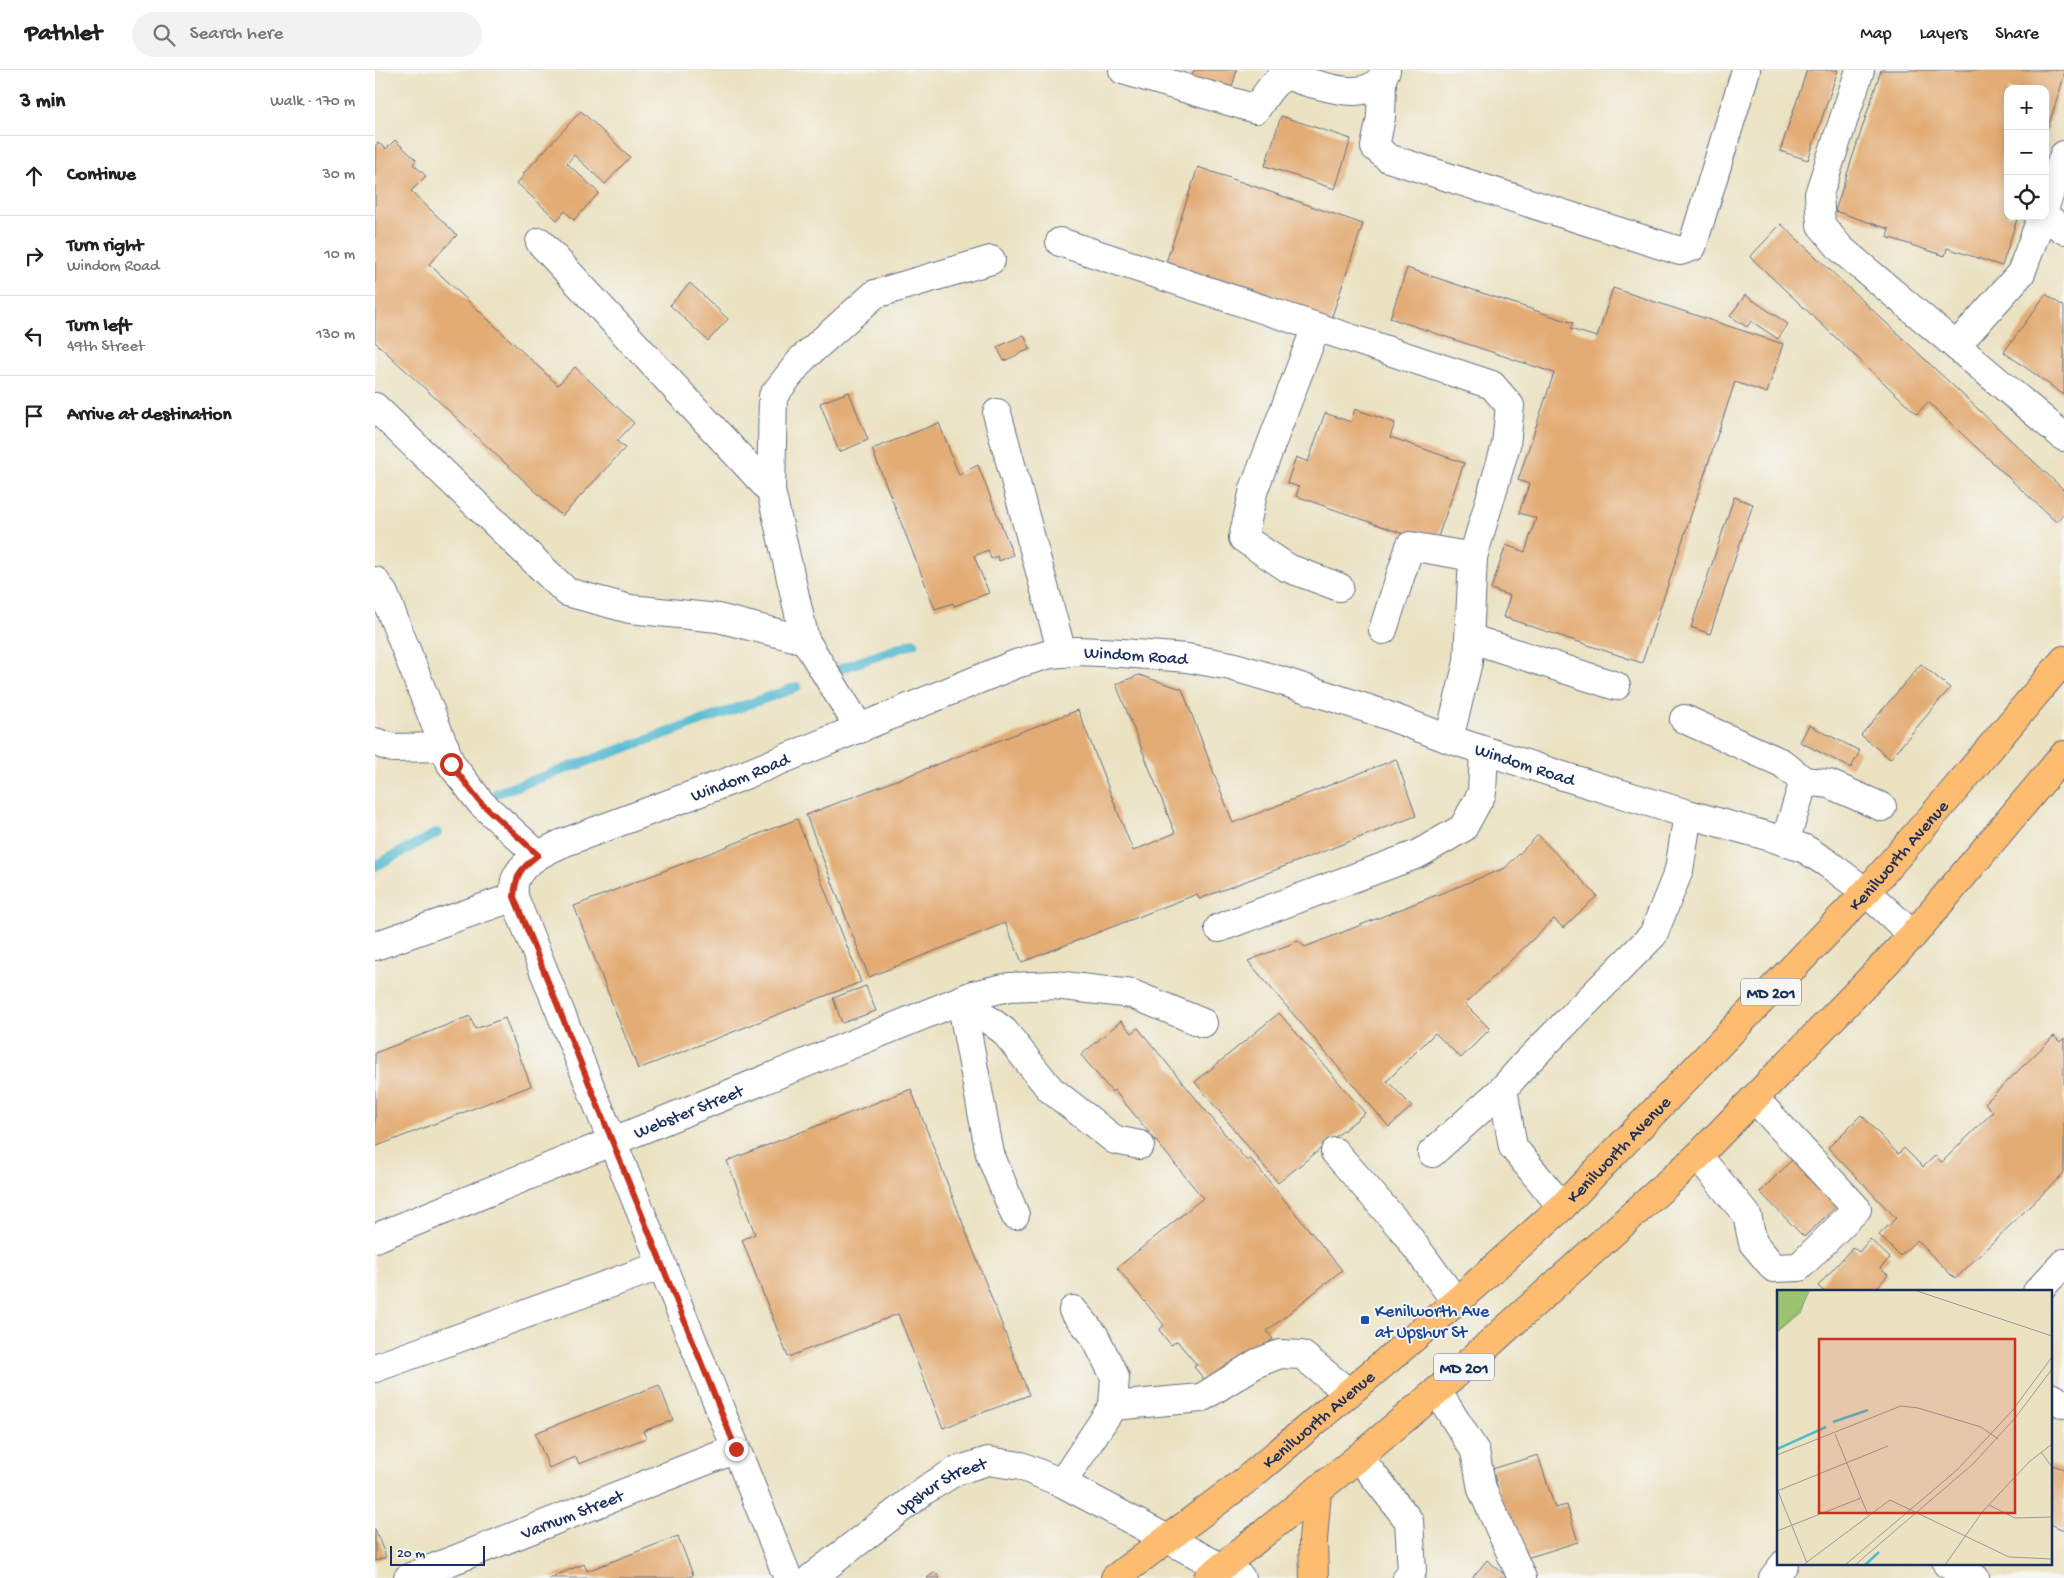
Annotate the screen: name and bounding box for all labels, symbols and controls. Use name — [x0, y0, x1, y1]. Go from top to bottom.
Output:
search box — [132, 12, 482, 57]
text: Pathlet — [25, 20, 102, 49]
icon: search — [150, 21, 178, 49]
text: Search here — [190, 23, 283, 46]
text: Map — [1860, 24, 1892, 45]
text: Layers — [1920, 24, 1967, 45]
text: Share — [1995, 24, 2039, 45]
map controls — [2004, 85, 2049, 220]
button: + — [2004, 85, 2049, 130]
text: 3 min — [20, 90, 65, 115]
text: Walk · 170 m — [270, 93, 355, 112]
button: − — [2004, 130, 2049, 175]
icon: ahead — [20, 162, 48, 190]
text: Continue — [67, 164, 136, 187]
text: 30 m — [322, 166, 355, 185]
button: locate — [2004, 175, 2049, 220]
text: Turn right — [67, 235, 143, 258]
icon: right — [20, 242, 48, 270]
text: 10 m — [324, 246, 355, 265]
text: Windom Road — [67, 258, 159, 277]
text: Turn left — [67, 315, 131, 338]
icon: left — [20, 322, 48, 350]
text: 130 m — [316, 326, 355, 345]
text: 49th Street — [67, 338, 144, 357]
icon: arrive — [20, 402, 48, 430]
text: Arrive at destination — [67, 404, 231, 427]
street label: Windom Road — [1083, 643, 1190, 671]
street label: Windom Road — [1472, 740, 1578, 792]
street label: Windom Road — [688, 749, 794, 808]
route start — [440, 753, 463, 776]
street label: Kenilworth Avenue — [1845, 796, 1955, 916]
road number: MD 201 — [1741, 979, 1801, 1006]
street label: Webster Street — [631, 1081, 748, 1145]
street label: Kenilworth Avenue — [1563, 1092, 1677, 1209]
inset map — [1777, 1290, 2051, 1566]
place label: Kenilworth Ave at Upshur St — [1375, 1302, 1490, 1344]
marker: Kenilworth Ave at Upshur St — [1359, 1314, 1371, 1326]
road number: MD 201 — [1434, 1354, 1494, 1380]
street label: Kenilworth Avenue — [1259, 1367, 1381, 1474]
route end — [725, 1438, 748, 1461]
street label: Upshur Street — [892, 1454, 991, 1522]
street label: Varnum Street — [517, 1486, 629, 1546]
scale bar — [390, 1543, 485, 1566]
text: 20 m — [397, 1546, 425, 1563]

